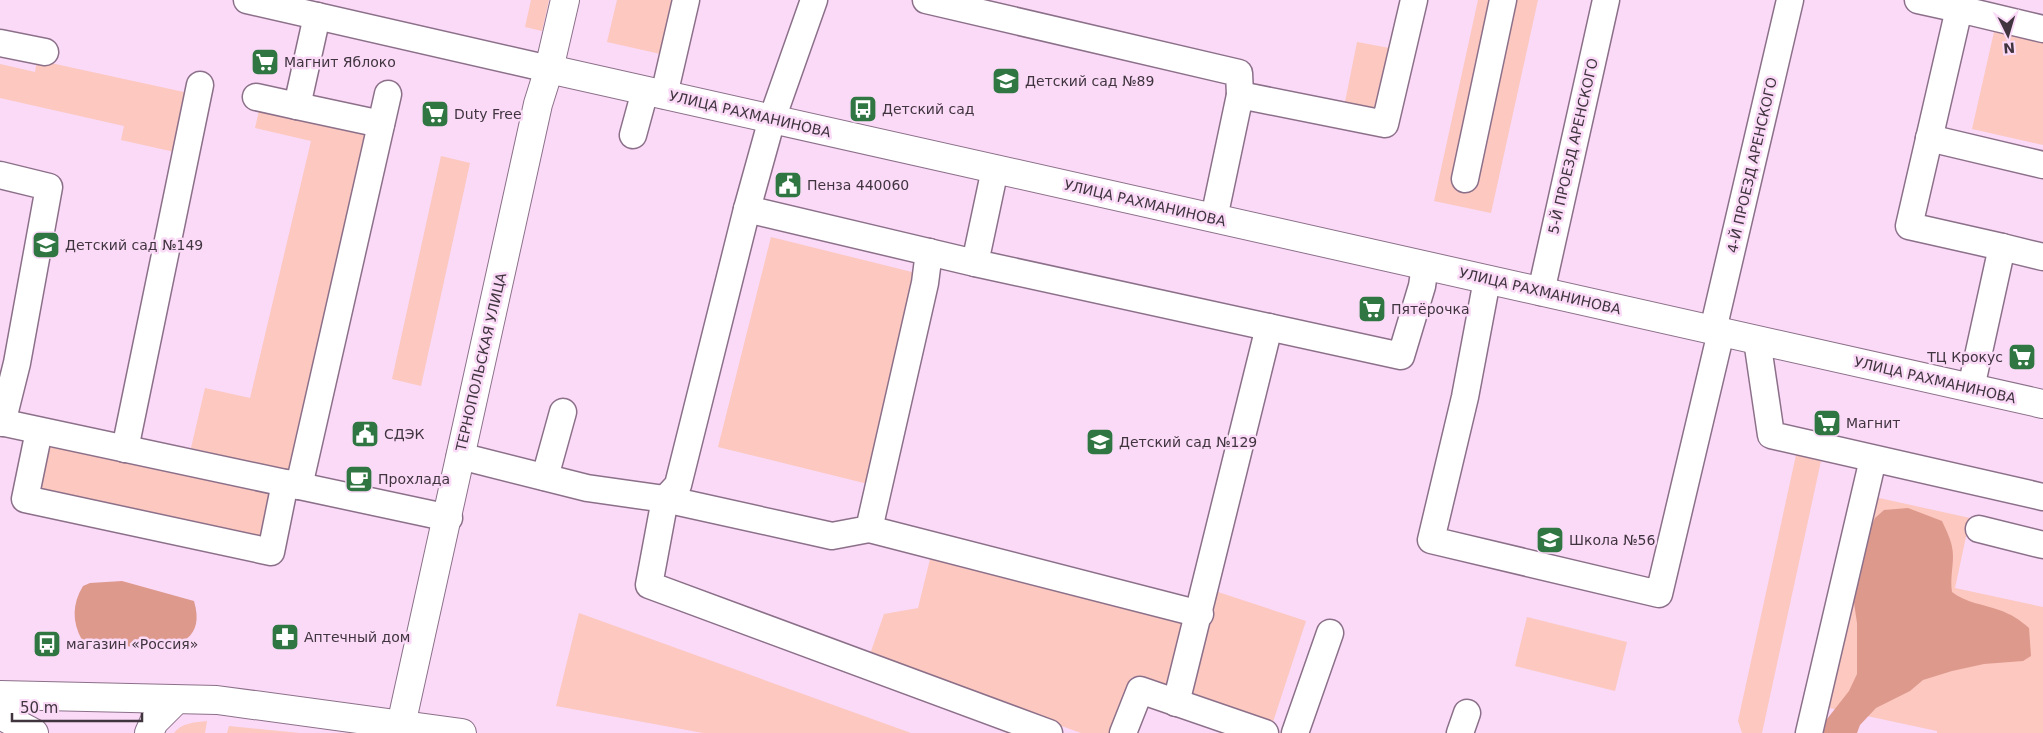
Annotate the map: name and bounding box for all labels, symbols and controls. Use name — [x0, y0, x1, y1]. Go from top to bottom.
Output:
north arrow — [1983, 10, 2033, 60]
text: N — [2003, 39, 2016, 56]
supermarket icon: Магнит Яблоко — [250, 47, 280, 77]
place label: Магнит Яблоко — [284, 54, 396, 70]
street label: 5-Й ПРОЕЗД АРЕНСКОГО — [1544, 56, 1601, 235]
school or university icon: Детский сад №89 — [991, 66, 1021, 96]
place label: Детский сад №89 — [1025, 73, 1154, 89]
street label: 4-Й ПРОЕЗД АРЕНСКОГО — [1723, 75, 1780, 254]
street label: УЛИЦА РАХМАНИНОВА — [668, 88, 833, 140]
bus stop icon: Детский сад — [848, 94, 878, 124]
supermarket icon: Duty Free — [420, 99, 450, 129]
place label: Детский сад — [882, 101, 974, 117]
place label: Duty Free — [454, 106, 522, 122]
public building icon: Пенза 440060 — [773, 170, 803, 200]
place label: Пенза 440060 — [807, 177, 909, 193]
street label: УЛИЦА РАХМАНИНОВА — [1063, 177, 1228, 229]
school or university icon: Детский сад №149 — [31, 230, 61, 260]
place label: Детский сад №149 — [65, 237, 203, 253]
street label: УЛИЦА РАХМАНИНОВА — [1458, 265, 1623, 317]
street label: ТЕРНОПОЛЬСКАЯ УЛИЦА — [452, 271, 509, 454]
supermarket icon: Пятёрочка — [1357, 294, 1387, 324]
place label: Пятёрочка — [1391, 301, 1469, 317]
supermarket icon: ТЦ Крокус — [2007, 342, 2037, 372]
place label: ТЦ Крокус — [1926, 349, 2003, 365]
street label: УЛИЦА РАХМАНИНОВА — [1853, 354, 2018, 406]
supermarket icon: Магнит — [1812, 408, 1842, 438]
place label: Магнит — [1846, 415, 1900, 431]
public building icon: СДЭК — [350, 419, 380, 449]
place label: СДЭК — [384, 426, 424, 442]
school or university icon: Детский сад №129 — [1085, 427, 1115, 457]
place label: Детский сад №129 — [1119, 434, 1257, 450]
cafe icon: Прохлада — [344, 464, 374, 494]
place label: Прохлада — [378, 471, 450, 487]
school or university icon: Школа №56 — [1535, 525, 1565, 555]
place label: Школа №56 — [1569, 532, 1655, 548]
pharmacy icon: Аптечный дом — [270, 622, 300, 652]
bus stop icon: магазин «Россия» — [32, 629, 62, 659]
place label: Аптечный дом — [304, 629, 410, 645]
place label: магазин «Россия» — [66, 636, 198, 652]
scale bar — [12, 690, 142, 722]
text: 50 m — [20, 699, 58, 717]

